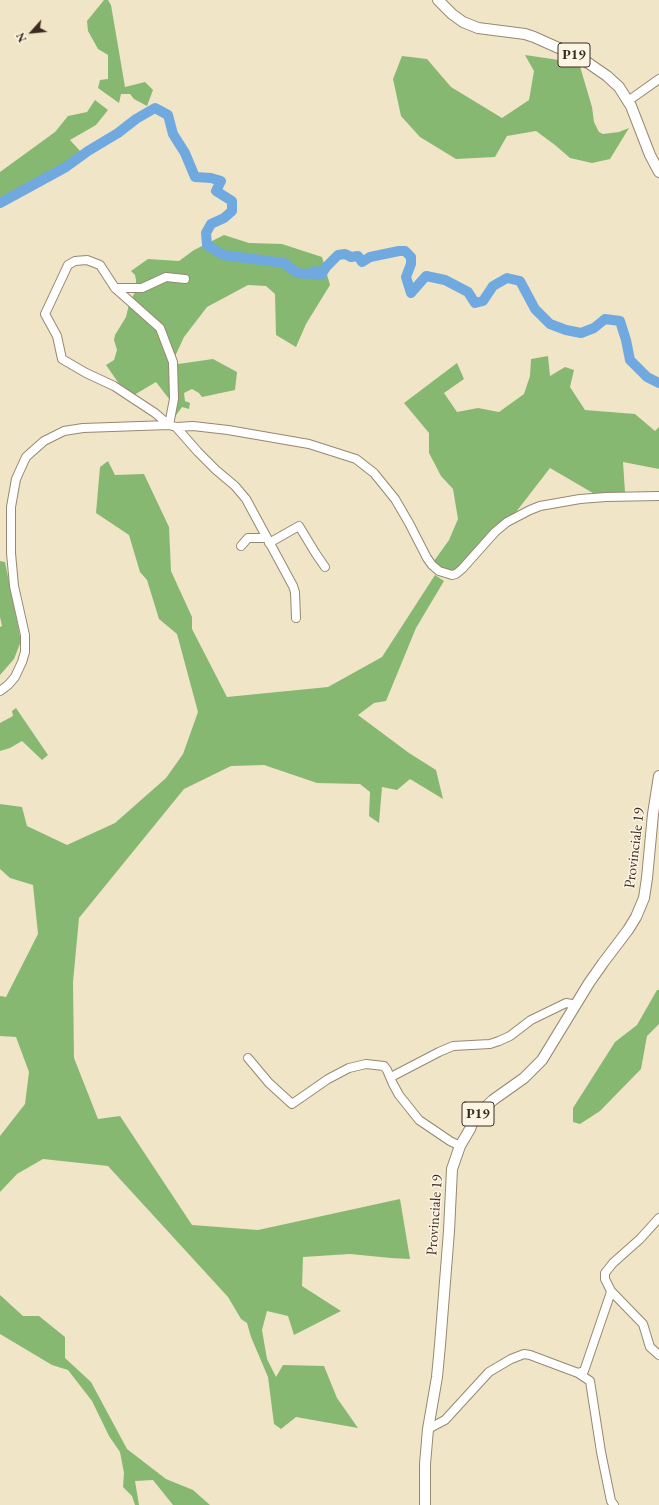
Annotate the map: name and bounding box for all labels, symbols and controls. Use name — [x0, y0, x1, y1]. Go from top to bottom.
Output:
north arrow — [12, 12, 52, 52]
text: N — [13, 30, 30, 45]
road number: P19 — [558, 43, 590, 67]
street label: Provinciale 19 — [621, 807, 649, 889]
road number: P19 — [462, 1102, 494, 1126]
street label: Provinciale 19 — [423, 1174, 447, 1256]

